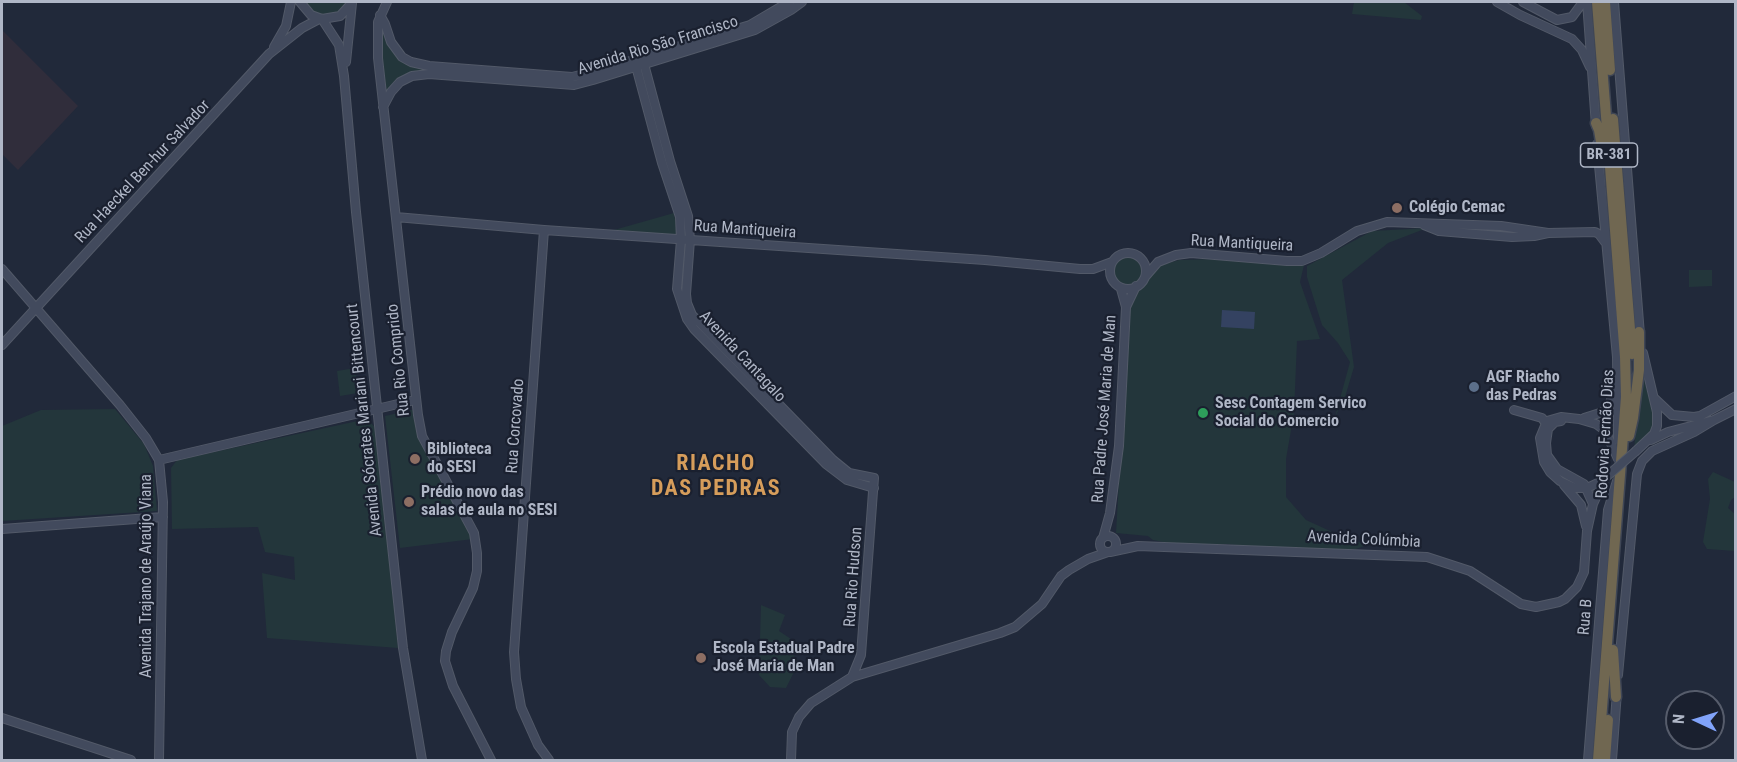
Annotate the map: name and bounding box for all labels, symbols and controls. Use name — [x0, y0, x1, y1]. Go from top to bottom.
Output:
street label: Avenida Rio São Francisco — [576, 12, 740, 80]
street label: Rua Haeckel Ben-hur Salvador — [72, 96, 214, 248]
road number: BR-381 — [1580, 143, 1638, 167]
place label: Colégio Cemac — [1409, 198, 1505, 218]
marker: Colégio Cemac — [1390, 201, 1404, 215]
street label: Rua Mantiqueira — [693, 217, 797, 243]
street label: Rua Mantiqueira — [1190, 232, 1294, 256]
street label: Avenida Sócrates Mariani Bittencourt — [343, 303, 387, 537]
street label: Rua Rio Comprido — [384, 303, 414, 417]
street label: Avenida Cantagalo — [695, 307, 789, 407]
street label: Rua Padre José Maria de Man — [1089, 314, 1121, 504]
place label: AGF Riacho das Pedras — [1486, 368, 1560, 406]
street label: Rodovia Fernão Dias — [1593, 369, 1619, 499]
street label: Rua Corcovado — [503, 378, 529, 474]
marker: AGF Riacho das Pedras — [1467, 380, 1481, 394]
place label: Sesc Contagem Servico Social do Comercio — [1215, 394, 1367, 432]
marker: Sesc Contagem Servico Social do Comercio — [1196, 406, 1210, 420]
place label: Biblioteca do SESI — [427, 440, 491, 478]
district label: RIACHO DAS PEDRAS — [651, 451, 781, 502]
marker: Biblioteca do SESI — [408, 452, 422, 466]
street label: Avenida Trajano de Araújo Viana — [137, 474, 157, 678]
place label: Prédio novo das salas de aula no SESI — [421, 483, 557, 521]
marker: Prédio novo das salas de aula no SESI — [402, 495, 416, 509]
street label: Rua Rio Hudson — [841, 526, 867, 628]
street label: Avenida Colúmbia — [1307, 527, 1421, 553]
street label: Rua B — [1575, 598, 1597, 636]
place label: Escola Estadual Padre José Maria de Man — [713, 639, 855, 677]
marker: Escola Estadual Padre José Maria de Man — [694, 651, 708, 665]
north arrow — [1665, 690, 1725, 750]
text: N — [1669, 713, 1688, 724]

